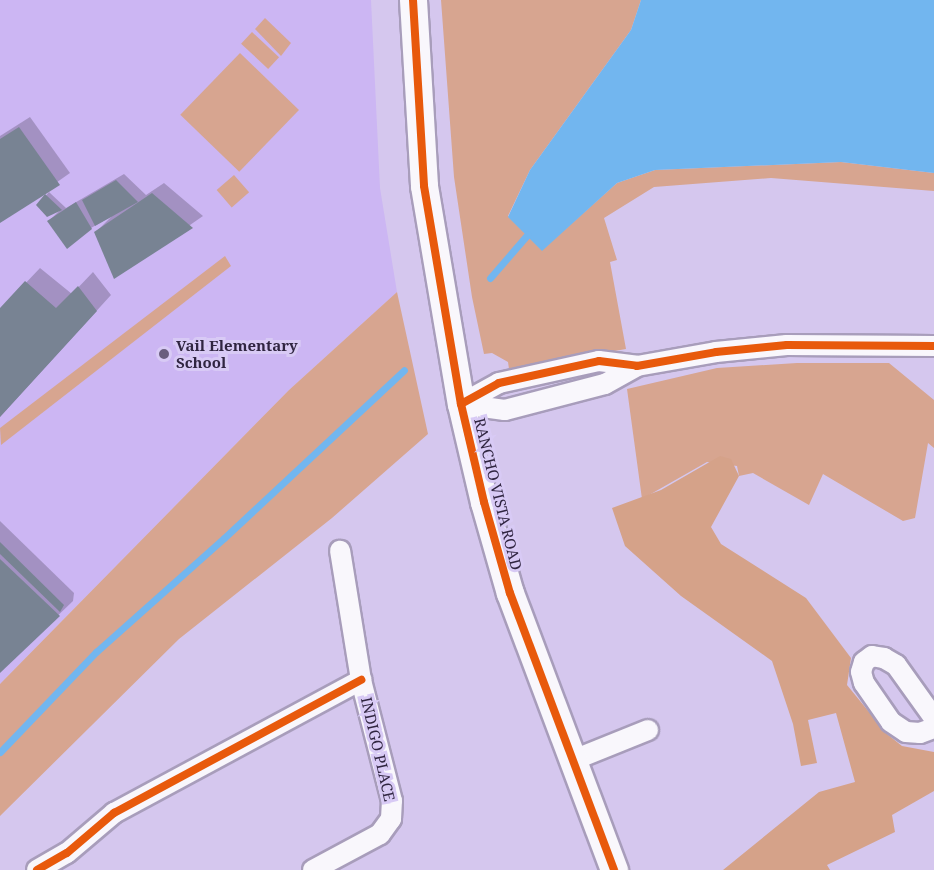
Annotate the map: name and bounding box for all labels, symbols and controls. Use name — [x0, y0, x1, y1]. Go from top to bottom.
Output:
place label: Vail Elementary School — [176, 336, 298, 371]
marker: Vail Elementary School — [157, 347, 171, 361]
street label: RANCHO VISTA ROAD — [470, 416, 526, 572]
street label: INDIGO PLACE — [357, 695, 399, 803]

